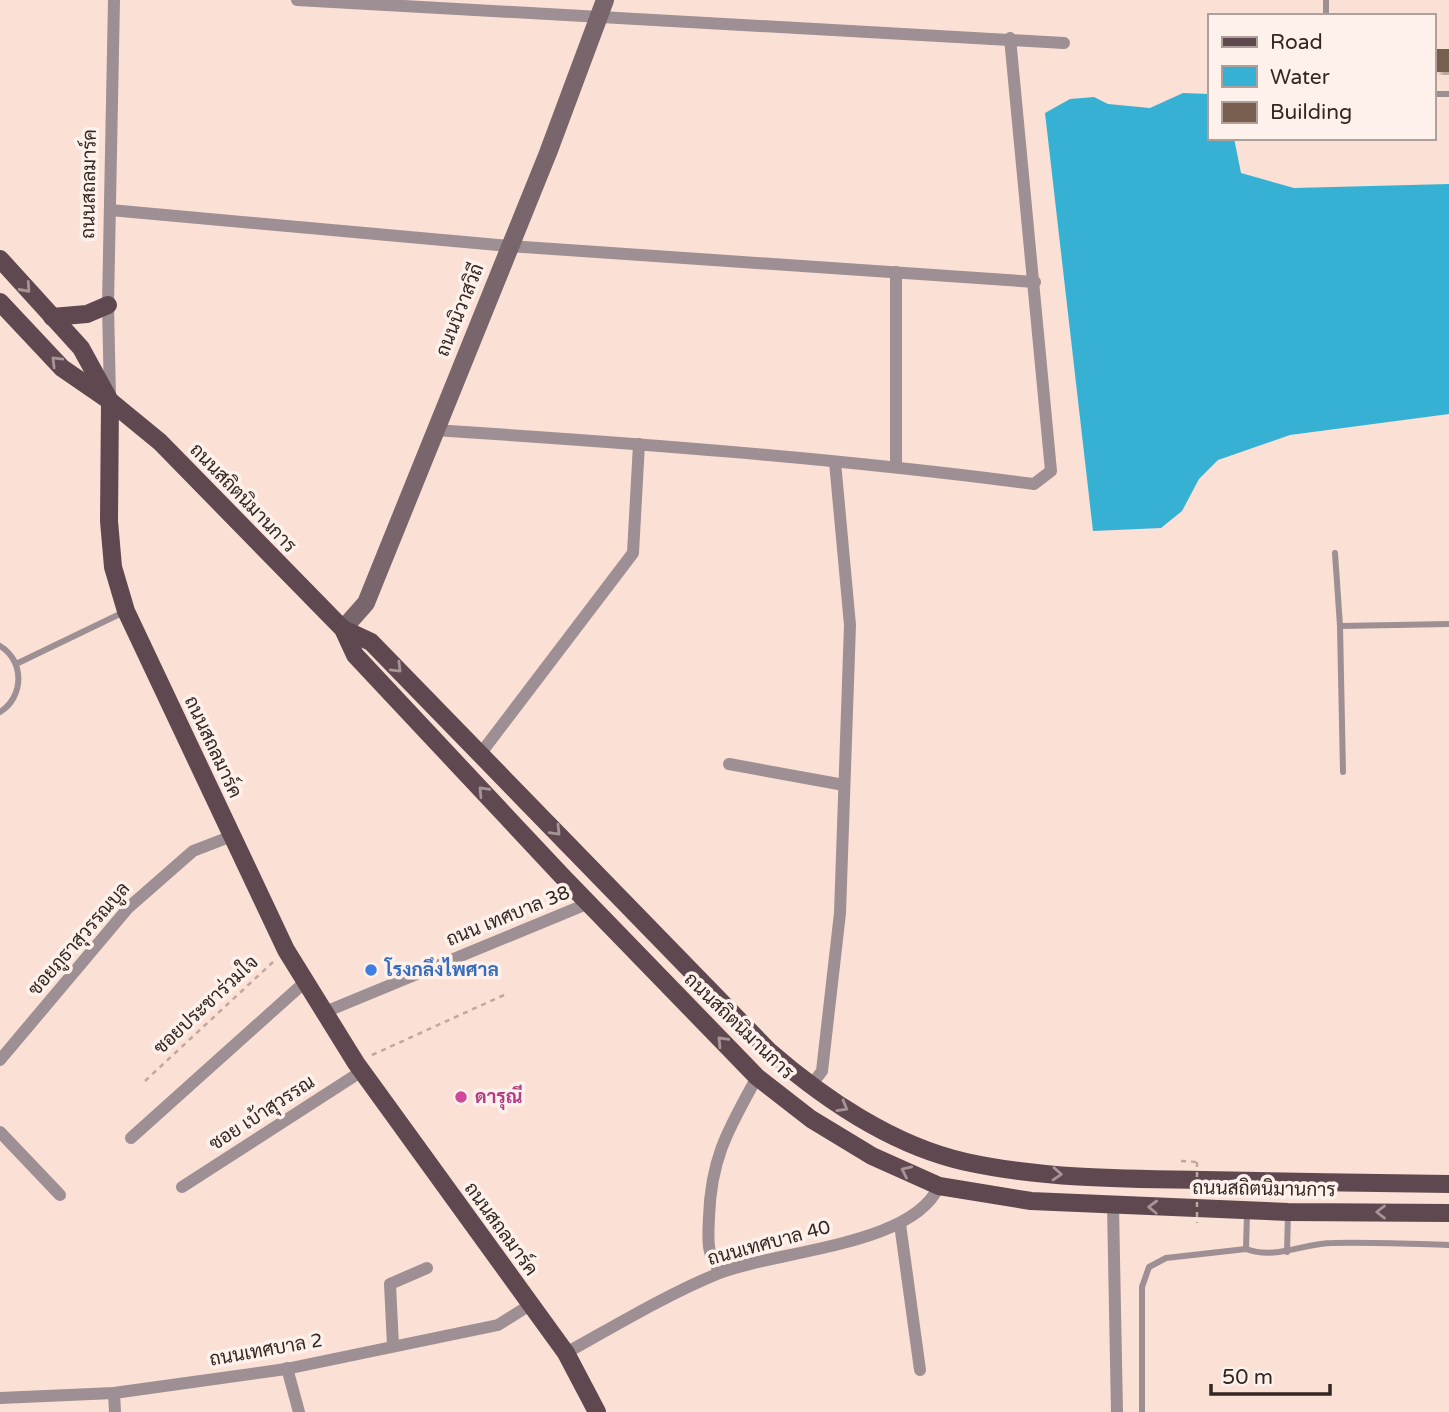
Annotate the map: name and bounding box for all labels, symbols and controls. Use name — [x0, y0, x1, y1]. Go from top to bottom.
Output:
legend — [1208, 14, 1435, 140]
text: Road — [1270, 30, 1323, 55]
text: Water — [1270, 65, 1330, 90]
text: Building — [1270, 100, 1352, 125]
street label: ถนนสถลมาร์ค — [75, 129, 101, 239]
street label: ถนนนิวาสวิถี — [430, 260, 489, 360]
one-way arrow — [18, 280, 30, 293]
one-way arrow — [51, 356, 64, 369]
street label: ถนนสถิตนิมานการ — [185, 439, 301, 557]
one-way arrow — [389, 660, 402, 673]
street label: ถนนสถลมาร์ค — [180, 692, 248, 801]
one-way arrow — [478, 787, 491, 800]
one-way arrow — [548, 823, 561, 836]
street label: ซอยภูธาสุวรรณบูล — [24, 878, 136, 1002]
street label: ถนน เทศบาล 38 — [443, 881, 573, 951]
street label: ซอยประชาร่วมใจ — [148, 950, 263, 1059]
place label: โรงกลึงไพศาล — [384, 957, 499, 981]
marker: โรงกลึงไพศาล — [363, 962, 379, 978]
street label: ถนนสถิตนิมานการ — [680, 968, 798, 1084]
one-way arrow — [717, 1036, 730, 1049]
street label: ซอย เบ้าสุวรรณ — [205, 1070, 319, 1156]
place label: ดารุณี — [475, 1084, 523, 1111]
marker: ดารุณี — [453, 1089, 469, 1105]
one-way arrow — [835, 1099, 848, 1112]
one-way arrow — [901, 1165, 913, 1179]
one-way arrow — [1052, 1166, 1063, 1181]
street label: ถนนสถลมาร์ค — [460, 1177, 544, 1280]
street label: ถนนสถิตนิมานการ — [1192, 1177, 1336, 1201]
one-way arrow — [1148, 1200, 1159, 1215]
one-way arrow — [1375, 1204, 1386, 1220]
street label: ถนนเทศบาล 40 — [705, 1216, 833, 1270]
street label: ถนนเทศบาล 2 — [208, 1329, 324, 1371]
scale bar — [1211, 1352, 1330, 1396]
text: 50 m — [1222, 1365, 1273, 1390]

